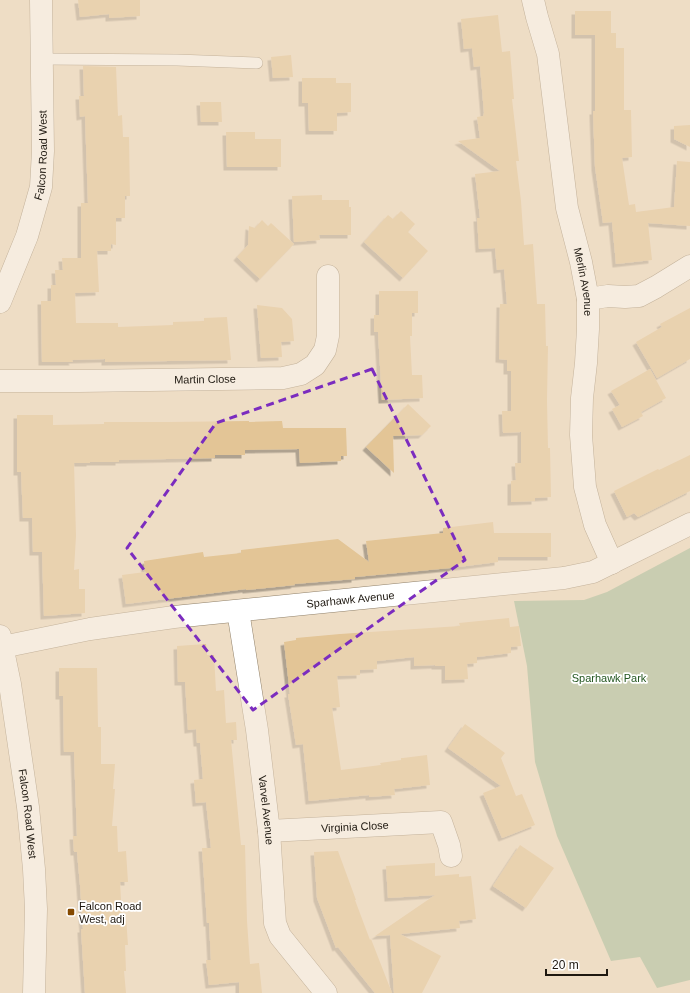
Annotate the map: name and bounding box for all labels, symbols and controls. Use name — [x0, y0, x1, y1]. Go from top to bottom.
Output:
street label: Falcon Road West — [32, 110, 49, 202]
street label: Merlin Avenue — [571, 246, 594, 316]
street label: Martin Close — [174, 373, 236, 386]
street label: Sparhawk Avenue — [306, 589, 395, 610]
park label: Sparhawk Park — [572, 672, 647, 684]
street label: Falcon Road West — [16, 768, 39, 859]
street label: Varvel Avenue — [256, 774, 276, 845]
street label: Virginia Close — [321, 819, 389, 834]
place label: Falcon Road West, adj — [79, 900, 141, 925]
marker: Falcon Road West, adj — [66, 907, 76, 917]
scale bar — [546, 951, 607, 977]
text: 20 m — [552, 958, 579, 972]

